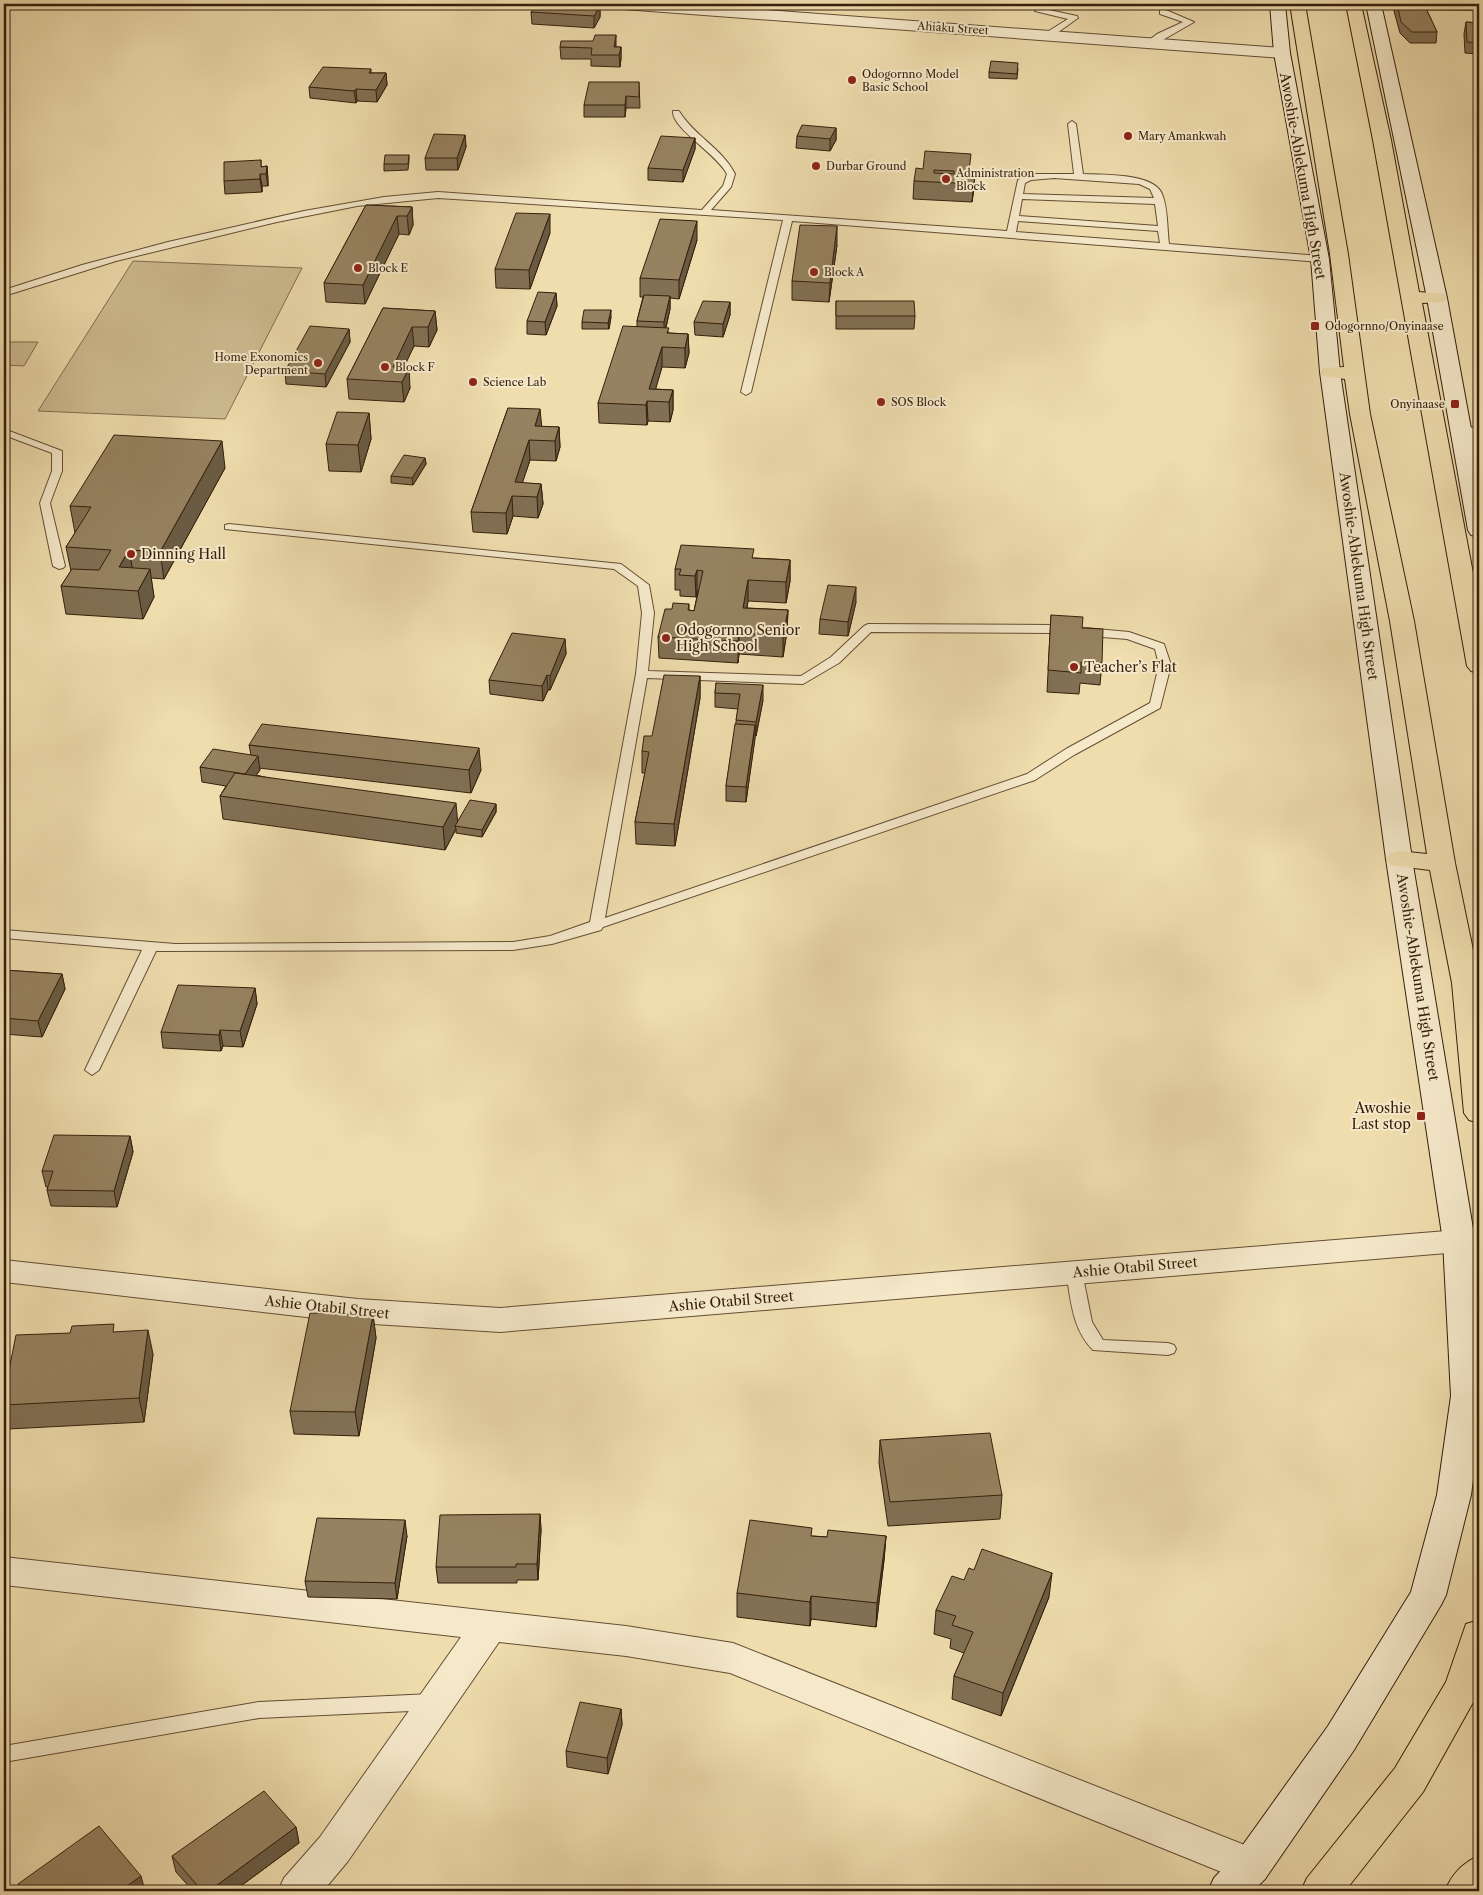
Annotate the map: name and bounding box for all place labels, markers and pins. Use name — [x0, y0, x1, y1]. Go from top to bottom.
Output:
place label: Odogornno Model Basic School — [862, 67, 960, 94]
marker: Odogornno Model Basic School — [846, 74, 858, 86]
place label: Mary Amankwah — [1138, 129, 1227, 143]
marker: Mary Amankwah — [1122, 130, 1134, 142]
place label: Durbar Ground — [826, 159, 907, 173]
marker: Durbar Ground — [810, 160, 822, 172]
place label: Administration Block — [955, 166, 1034, 193]
marker: Administration Block — [940, 173, 952, 185]
place label: Block E — [368, 261, 408, 275]
marker: Block E — [352, 262, 364, 274]
place label: Block A — [824, 265, 865, 279]
marker: Block A — [808, 266, 820, 278]
place label: Odogornno/Onyinaase — [1325, 319, 1444, 333]
marker: Odogornno/Onyinaase — [1309, 320, 1321, 332]
place label: Home Exonomics Department — [214, 350, 308, 377]
marker: Home Exonomics Department — [312, 357, 324, 369]
place label: Block F — [395, 360, 435, 374]
marker: Block F — [379, 361, 391, 373]
place label: Science Lab — [483, 375, 547, 389]
marker: Science Lab — [467, 376, 479, 388]
place label: SOS Block — [891, 395, 947, 409]
marker: SOS Block — [875, 396, 887, 408]
place label: Onyinaase — [1390, 397, 1445, 411]
marker: Onyinaase — [1449, 398, 1461, 410]
place label: Dinning Hall — [141, 545, 226, 563]
marker: Dinning Hall — [125, 548, 137, 560]
place label: Odogornno Senior High School — [676, 621, 800, 655]
marker: Odogornno Senior High School — [660, 632, 672, 644]
place label: Teacher’s Flat — [1084, 658, 1177, 676]
marker: Teacher’s Flat — [1068, 661, 1080, 673]
place label: Awoshie Last stop — [1352, 1099, 1411, 1133]
marker: Awoshie Last stop — [1415, 1110, 1427, 1122]

